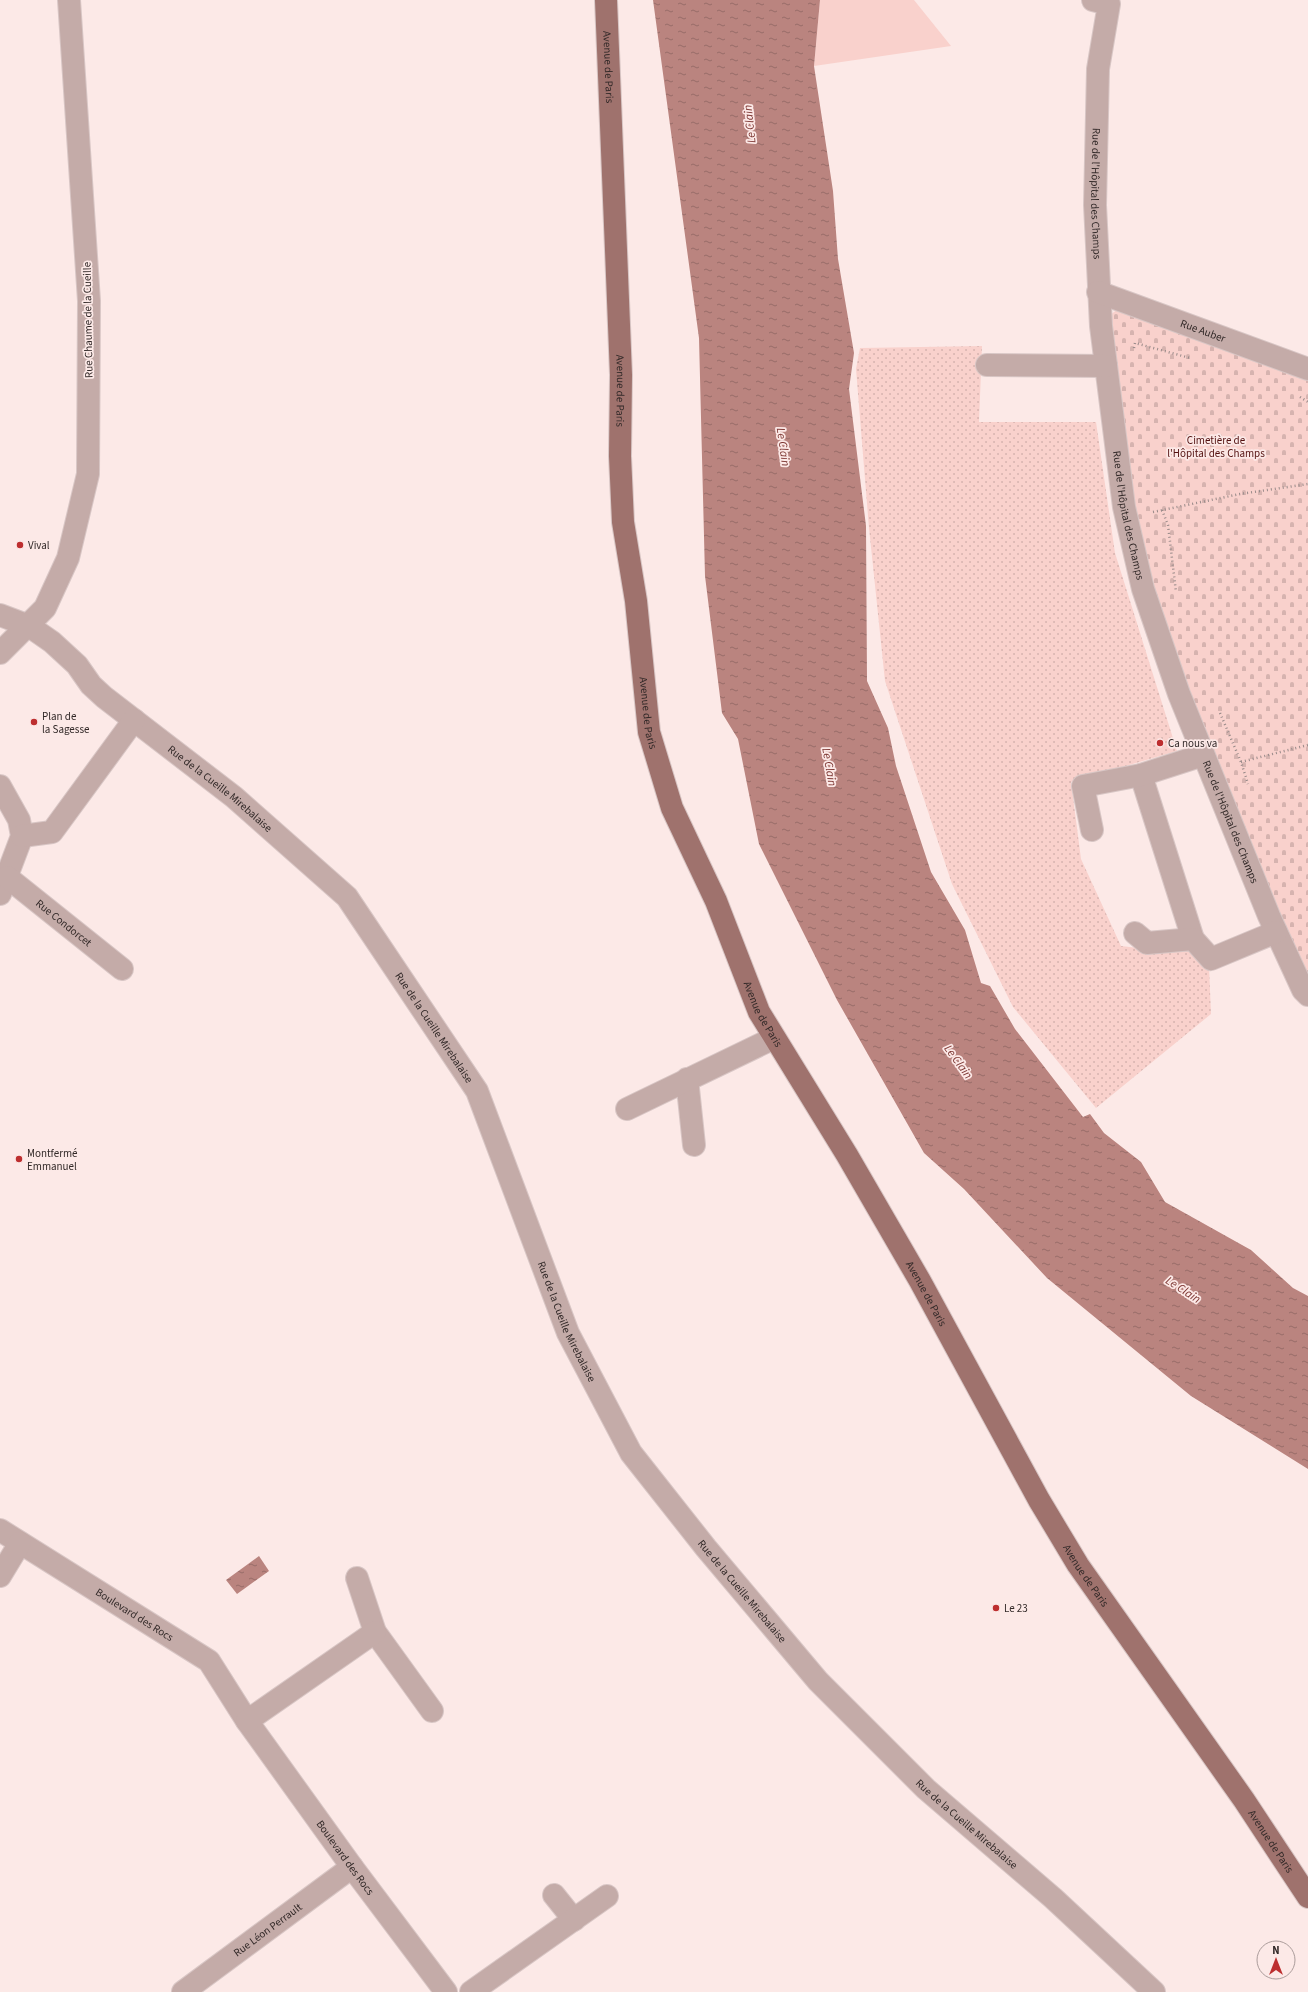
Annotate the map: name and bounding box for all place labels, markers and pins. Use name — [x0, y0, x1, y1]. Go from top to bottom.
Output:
place label: Vival — [28, 538, 50, 553]
marker: Vival — [15, 540, 25, 550]
place label: Plan de la Sagesse — [42, 709, 90, 737]
marker: Plan de la Sagesse — [29, 717, 39, 727]
place label: Ca nous va — [1168, 736, 1217, 751]
marker: Ca nous va — [1155, 738, 1165, 748]
place label: Montfermé Emmanuel — [27, 1146, 78, 1174]
marker: Montfermé Emmanuel — [14, 1154, 24, 1164]
place label: Le 23 — [1004, 1601, 1028, 1616]
marker: Le 23 — [991, 1603, 1001, 1613]

